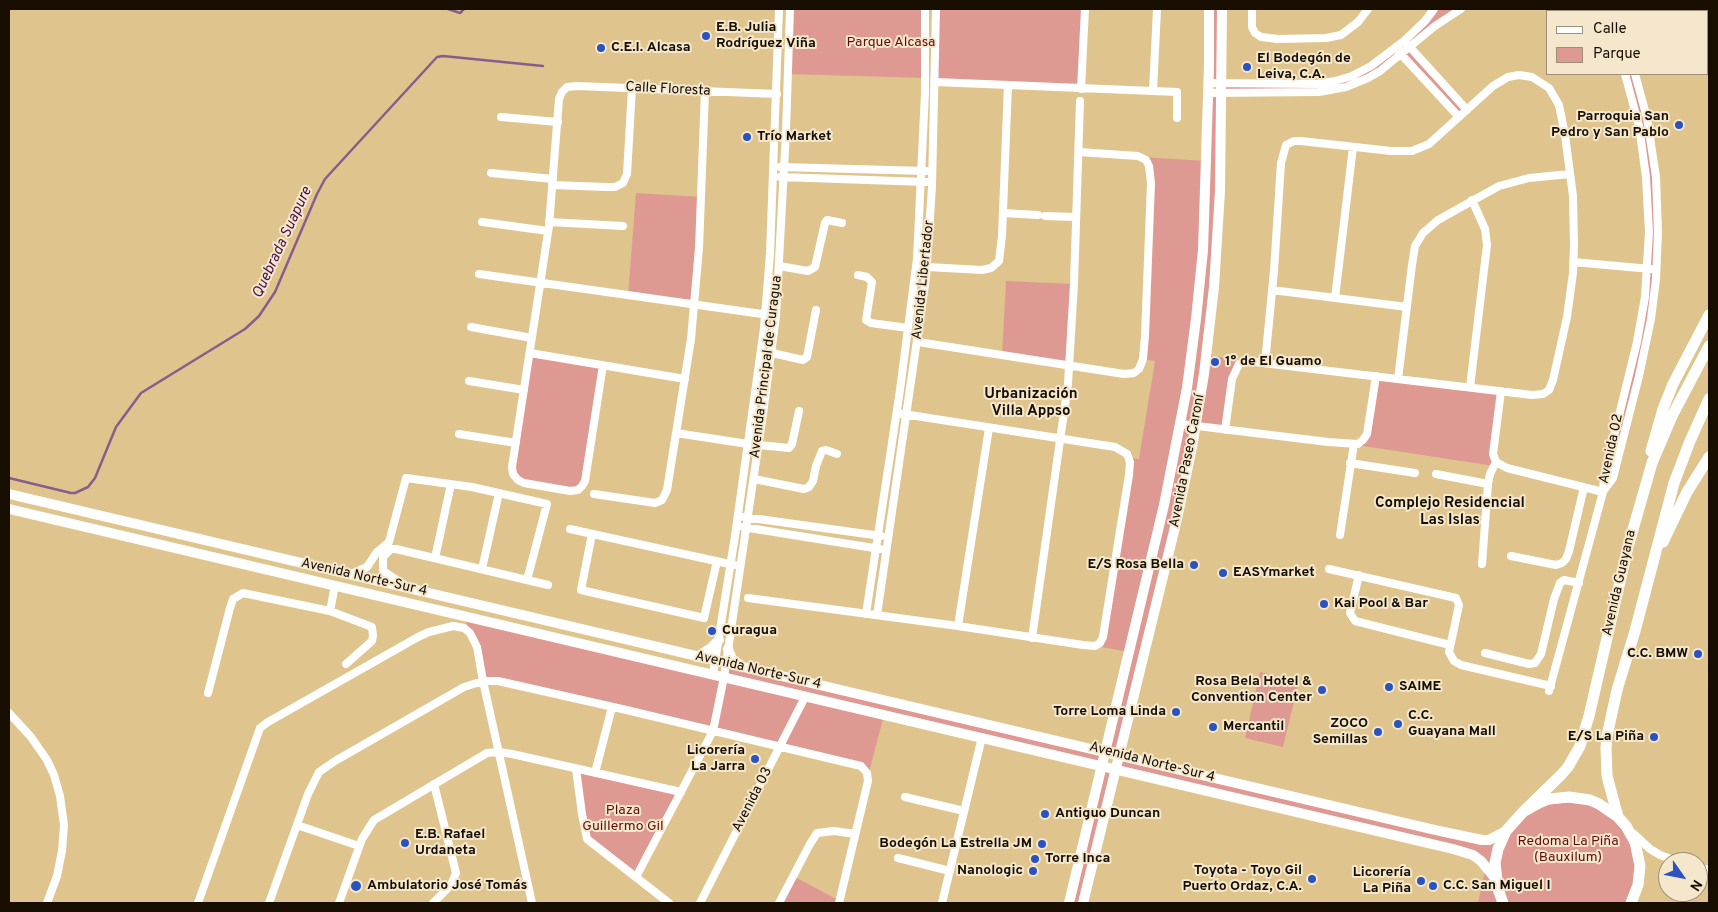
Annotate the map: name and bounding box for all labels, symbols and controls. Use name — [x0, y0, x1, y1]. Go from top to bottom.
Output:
legend — [1546, 10, 1708, 75]
place label: E.B. Julia Rodríguez Viña — [716, 20, 816, 52]
text: Calle — [1593, 20, 1627, 39]
marker: E.B. Julia Rodríguez Viña — [700, 30, 712, 42]
park label: Parque Alcasa — [847, 35, 935, 51]
place label: C.E.I. Alcasa — [611, 40, 691, 56]
marker: C.E.I. Alcasa — [595, 42, 607, 54]
text: Parque — [1593, 45, 1641, 64]
place label: El Bodegón de Leiva, C.A. — [1257, 51, 1351, 84]
marker: El Bodegón de Leiva, C.A. — [1241, 61, 1253, 73]
street label: Calle Floresta — [625, 79, 711, 101]
place label: Parroquia San Pedro y San Pablo — [1551, 109, 1669, 142]
marker: Parroquia San Pedro y San Pablo — [1673, 119, 1685, 131]
place label: Trío Market — [757, 129, 831, 145]
marker: Trío Market — [741, 131, 753, 143]
water label: Quebrada Suapure — [249, 184, 317, 302]
street label: Avenida Libertador — [909, 219, 939, 341]
street label: Avenida Principal de Curagua — [747, 275, 787, 459]
place label: 1° de El Guamo — [1225, 354, 1322, 370]
marker: 1° de El Guamo — [1209, 356, 1221, 368]
district label: Urbanización Villa Appso — [984, 386, 1078, 421]
street label: Avenida Paseo Caroní — [1167, 393, 1209, 529]
street label: Avenida 02 — [1596, 412, 1628, 486]
district label: Complejo Residencial Las Islas — [1375, 495, 1525, 530]
street label: Avenida Guayana — [1600, 528, 1640, 638]
street label: Avenida Norte-Sur 4 — [299, 555, 429, 601]
place label: E/S Rosa Bella — [1087, 557, 1184, 573]
marker: E/S Rosa Bella — [1188, 559, 1200, 571]
place label: EASYmarket — [1233, 565, 1315, 581]
marker: EASYmarket — [1217, 567, 1229, 579]
place label: Kai Pool & Bar — [1334, 596, 1428, 612]
marker: Kai Pool & Bar — [1318, 598, 1330, 610]
place label: Curagua — [722, 623, 777, 639]
marker: Curagua — [706, 625, 718, 637]
place label: C.C. BMW — [1627, 646, 1688, 662]
street label: Avenida Norte-Sur 4 — [693, 648, 823, 694]
marker: C.C. BMW — [1692, 648, 1704, 660]
place label: Rosa Bela Hotel & Convention Center — [1191, 674, 1312, 706]
place label: SAIME — [1399, 679, 1441, 695]
marker: SAIME — [1383, 681, 1395, 693]
marker: Rosa Bela Hotel & Convention Center — [1316, 684, 1328, 696]
place label: Torre Loma Linda — [1053, 704, 1166, 720]
marker: Torre Loma Linda — [1170, 706, 1182, 718]
place label: C.C. Guayana Mall — [1408, 708, 1496, 740]
place label: ZOCO Semillas — [1313, 716, 1368, 749]
marker: C.C. Guayana Mall — [1392, 718, 1404, 730]
place label: Mercantil — [1223, 719, 1284, 735]
marker: Mercantil — [1207, 721, 1219, 733]
marker: ZOCO Semillas — [1372, 726, 1384, 738]
place label: E/S La Piña — [1568, 729, 1644, 745]
marker: E/S La Piña — [1648, 731, 1660, 743]
street label: Avenida Norte-Sur 4 — [1087, 739, 1217, 787]
place label: Licorería La Jarra — [687, 743, 745, 776]
marker: Licorería La Jarra — [749, 753, 761, 765]
street label: Avenida 03 — [729, 765, 777, 835]
park label: Plaza Guillermo Gil — [582, 803, 664, 836]
place label: Antiguo Duncan — [1055, 806, 1160, 822]
marker: Antiguo Duncan — [1039, 808, 1051, 820]
place label: E.B. Rafael Urdaneta — [415, 827, 485, 860]
park label: Redoma La Piña (Bauxilum) — [1517, 834, 1619, 866]
place label: Bodegón La Estrella JM — [879, 836, 1032, 852]
marker: E.B. Rafael Urdaneta — [399, 837, 411, 849]
marker: Bodegón La Estrella JM — [1036, 838, 1048, 850]
place label: Torre Inca — [1045, 851, 1110, 867]
north arrow — [1658, 852, 1708, 902]
marker: Torre Inca — [1029, 853, 1041, 865]
place label: Nanologic — [957, 863, 1023, 879]
place label: Toyota - Toyo Gil Puerto Ordaz, C.A. — [1182, 863, 1302, 896]
marker: Nanologic — [1027, 865, 1039, 877]
place label: Licorería La Piña — [1353, 865, 1411, 898]
marker: Toyota - Toyo Gil Puerto Ordaz, C.A. — [1306, 873, 1318, 885]
marker: Licorería La Piña — [1415, 875, 1427, 887]
text: N — [1685, 876, 1705, 894]
place label: Ambulatorio José Tomás — [367, 878, 527, 894]
place label: C.C. San Miguel I — [1443, 878, 1551, 894]
marker: Ambulatorio José Tomás — [349, 879, 363, 893]
marker: C.C. San Miguel I — [1427, 880, 1439, 892]

